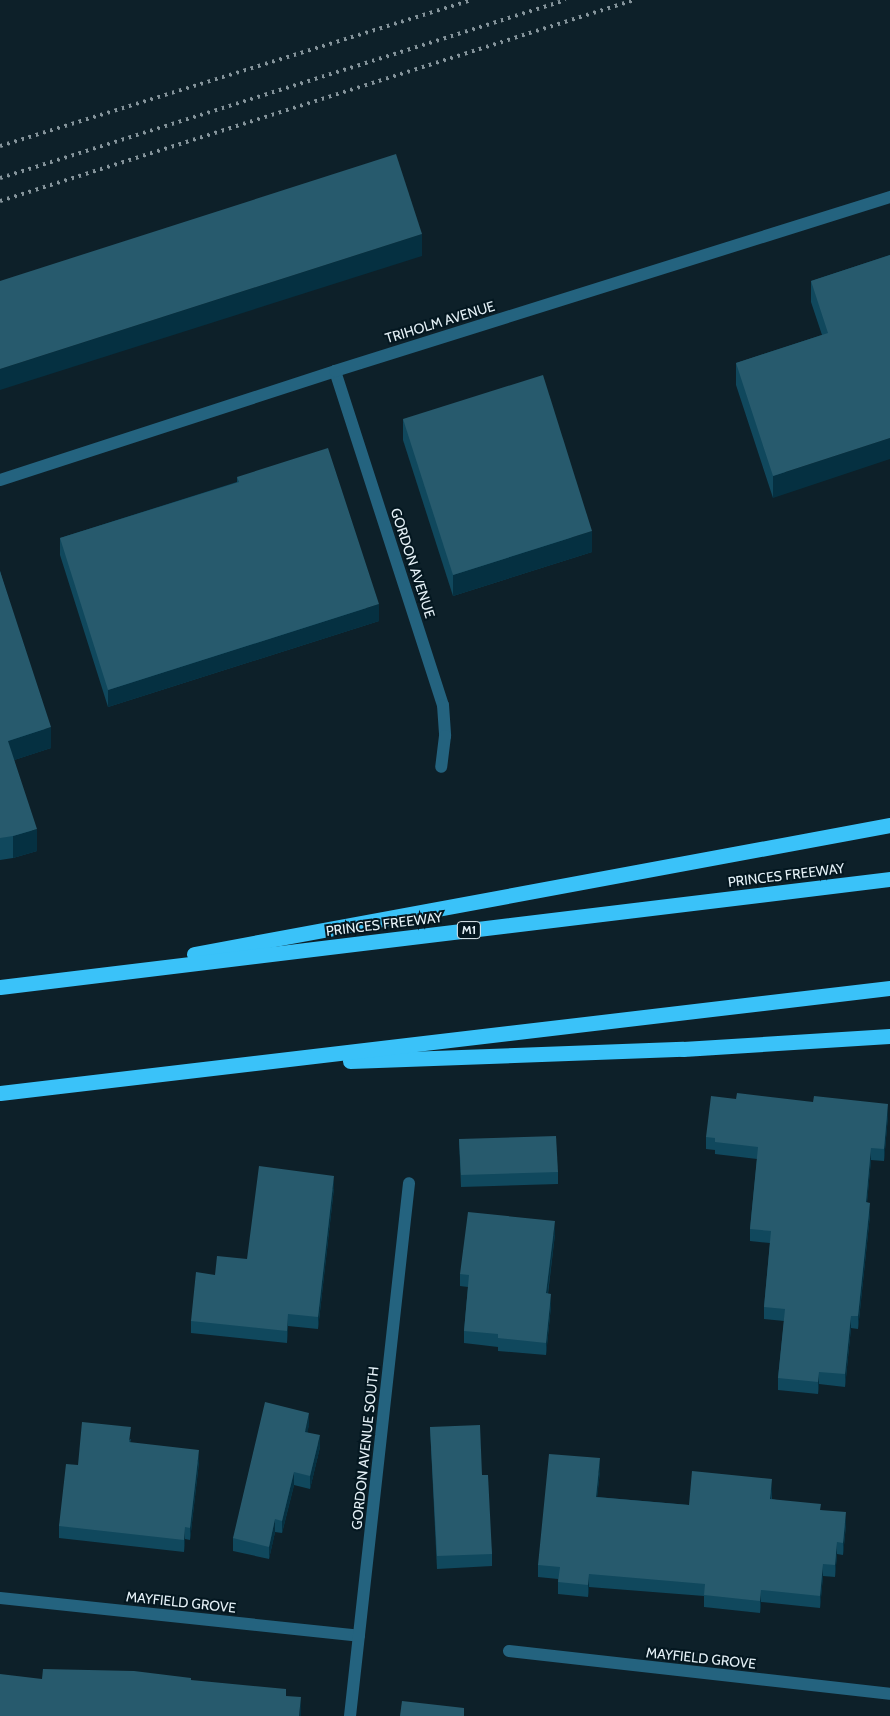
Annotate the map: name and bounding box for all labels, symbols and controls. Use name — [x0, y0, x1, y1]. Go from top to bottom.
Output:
street label: TRIHOLM AVENUE — [383, 297, 497, 347]
street label: GORDON AVENUE — [387, 506, 439, 620]
street label: PRINCES FREEWAY — [727, 860, 845, 890]
street label: PRINCES FREEWAY — [325, 909, 443, 939]
road number: M1 — [456, 920, 482, 940]
street label: GORDON AVENUE SOUTH — [348, 1365, 382, 1531]
street label: MAYFIELD GROVE — [125, 1588, 237, 1616]
street label: MAYFIELD GROVE — [645, 1644, 757, 1672]

